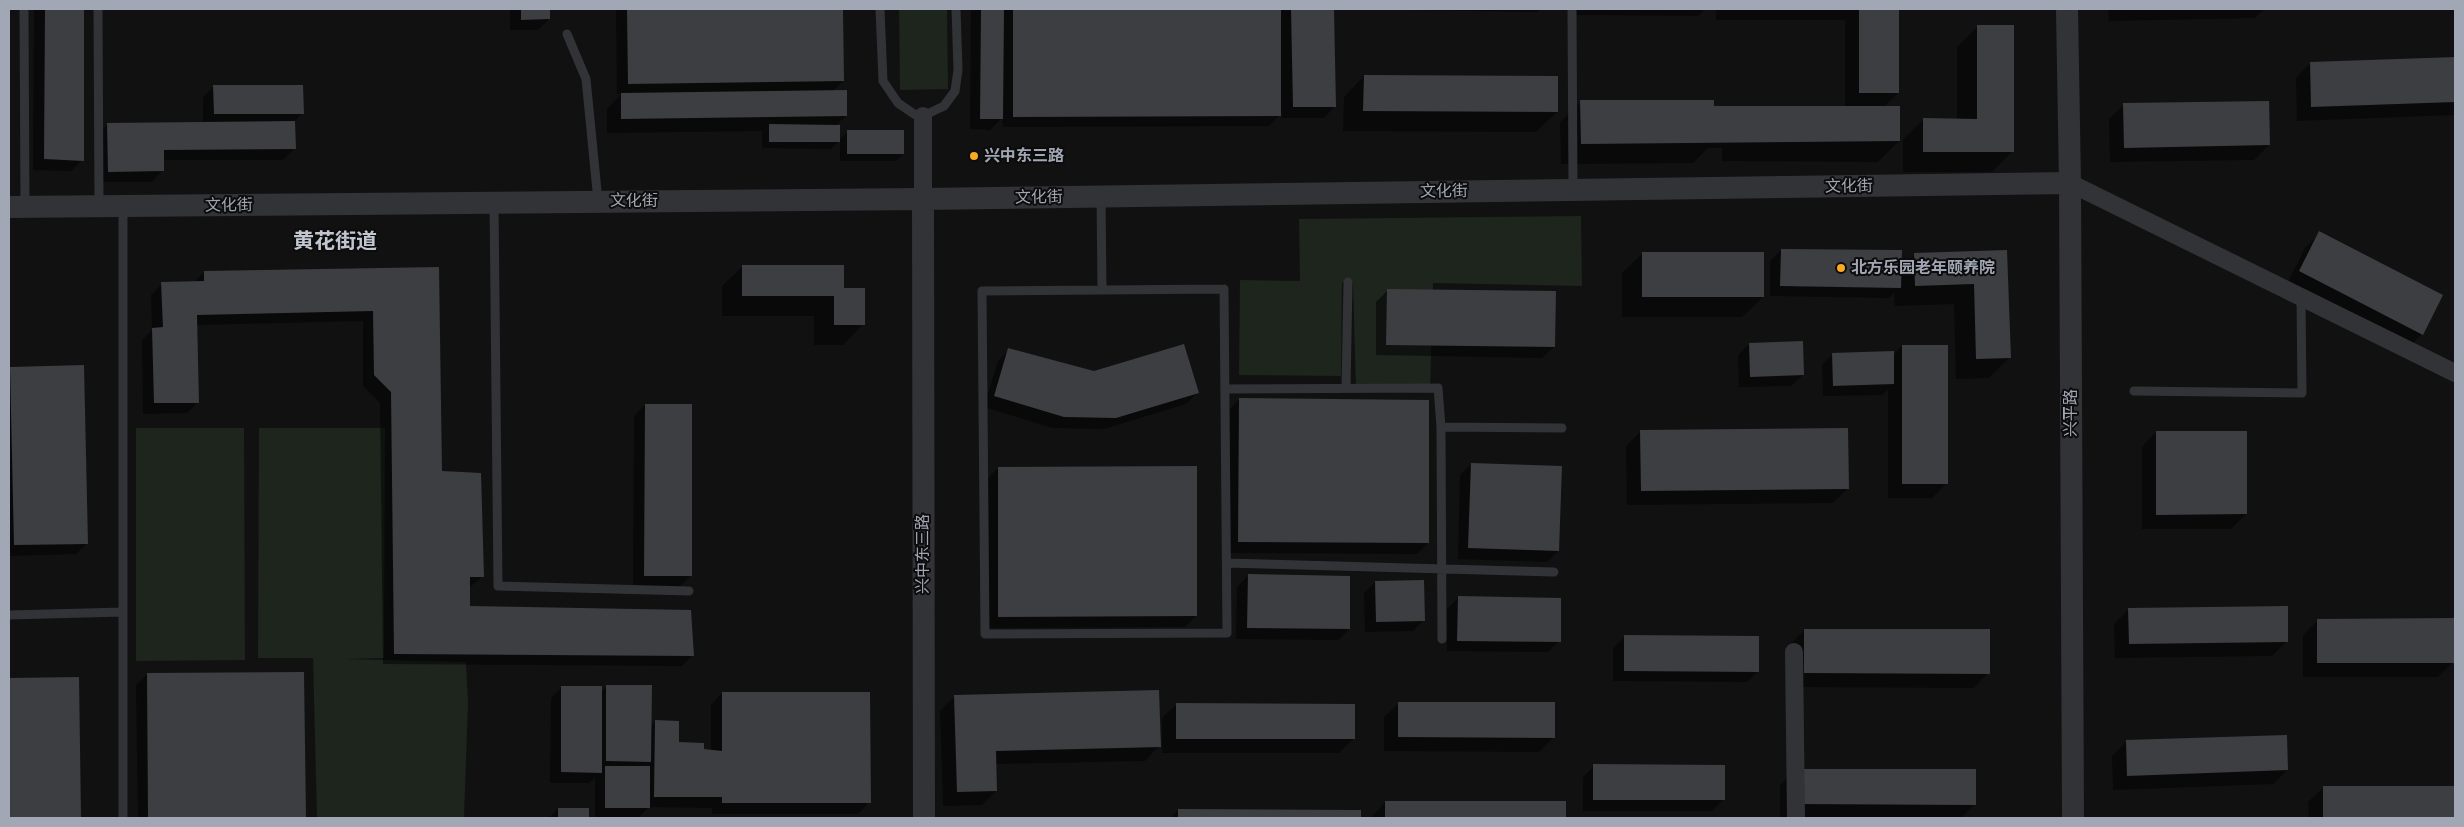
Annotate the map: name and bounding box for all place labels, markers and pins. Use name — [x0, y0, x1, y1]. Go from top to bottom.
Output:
place label: 兴中东三路 — [984, 146, 1064, 166]
marker: 兴中东三路 — [968, 150, 980, 162]
place label: 北方乐园老年颐养院 — [1851, 258, 1995, 278]
marker: 北方乐园老年颐养院 — [1835, 262, 1847, 274]

